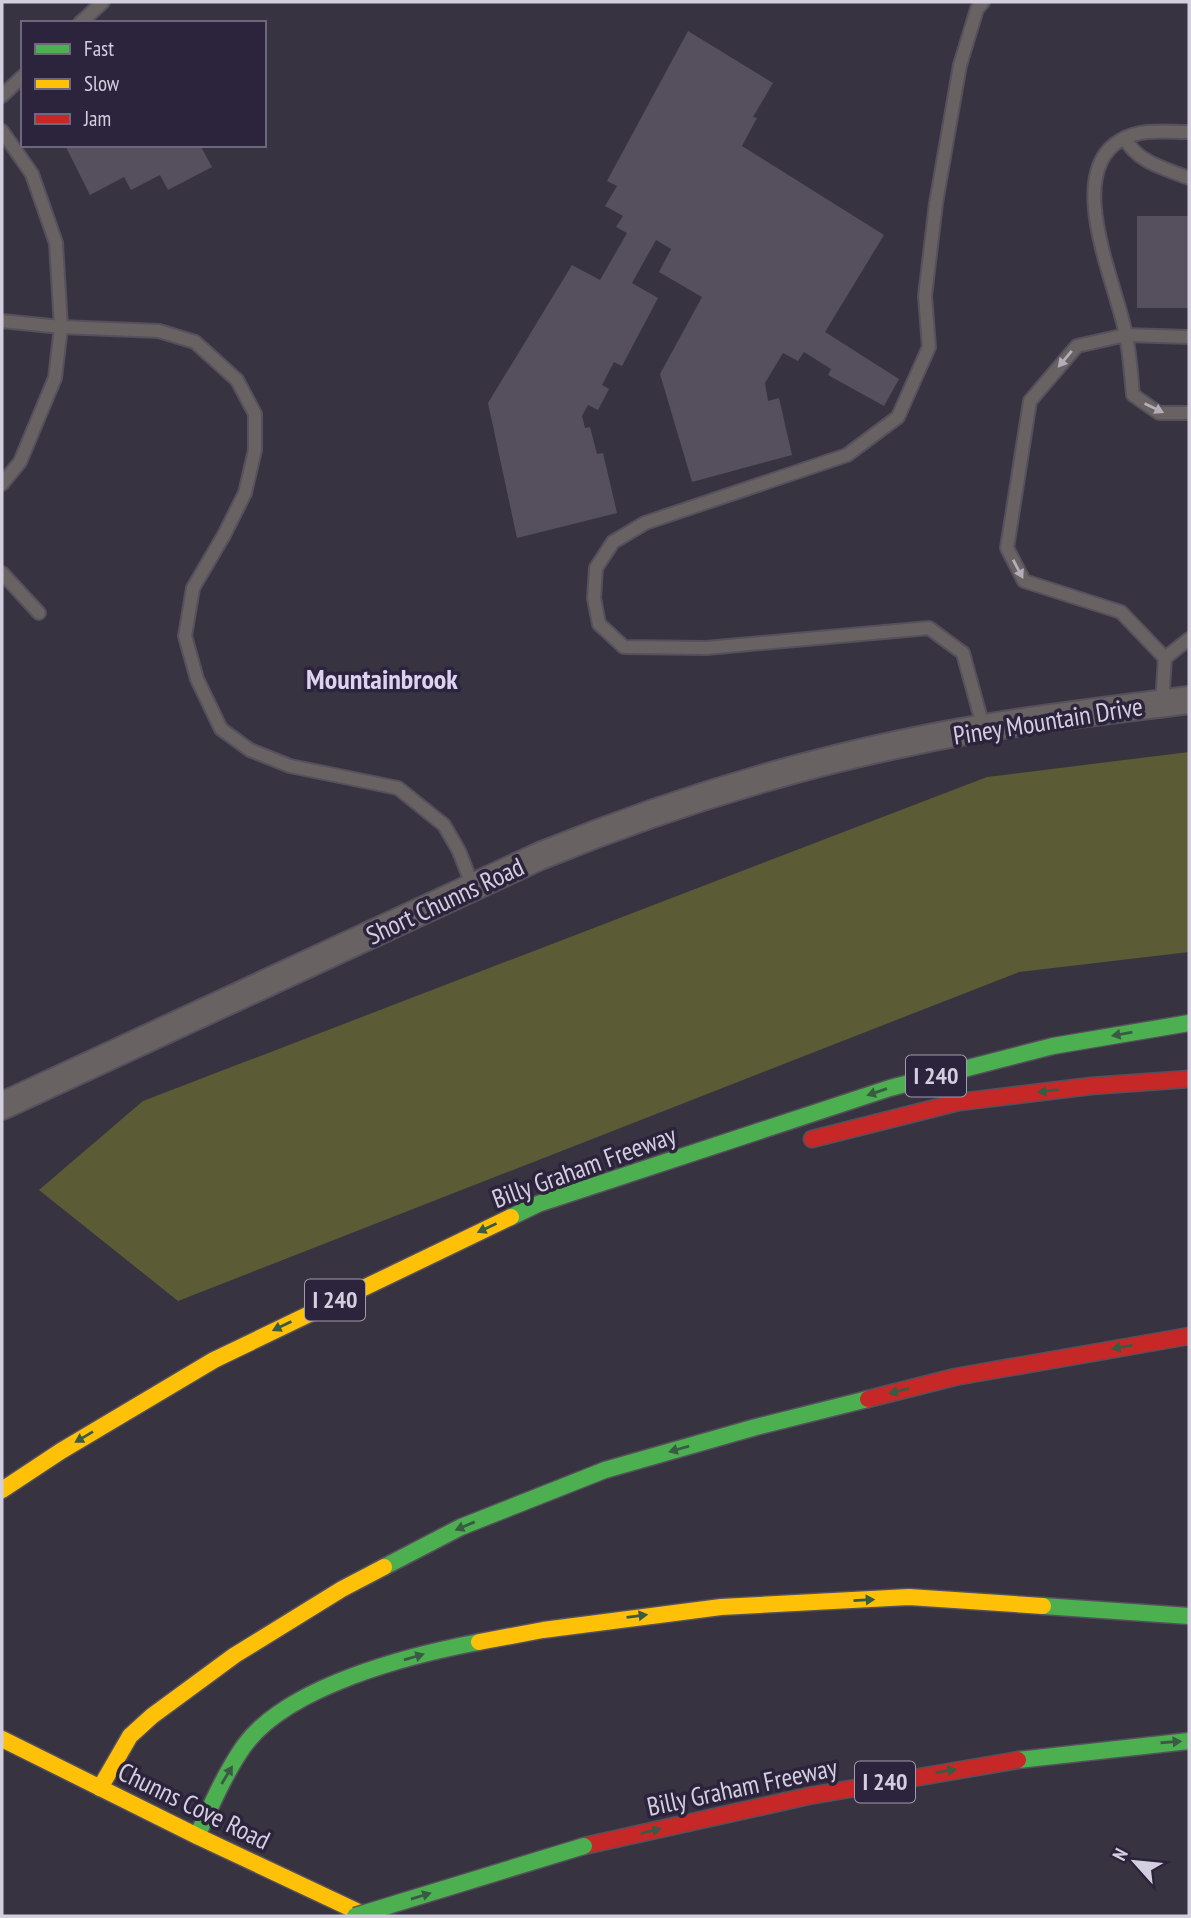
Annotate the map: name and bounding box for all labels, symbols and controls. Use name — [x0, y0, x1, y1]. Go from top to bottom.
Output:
legend — [21, 21, 266, 147]
text: Fast — [84, 35, 114, 62]
text: Slow — [84, 70, 120, 97]
text: Jam — [83, 105, 111, 132]
one-way arrow — [1058, 350, 1073, 368]
one-way arrow — [1145, 401, 1165, 413]
one-way arrow — [1012, 559, 1024, 579]
district label: Mountainbrook — [306, 660, 458, 697]
street label: Piney Mountain Drive — [951, 689, 1145, 752]
street label: Short Chunns Road — [361, 850, 529, 951]
one-way arrow — [1111, 1029, 1133, 1040]
road number: I 240 — [906, 1056, 966, 1096]
one-way arrow — [1037, 1086, 1059, 1097]
one-way arrow — [866, 1088, 887, 1098]
street label: Billy Graham Freeway — [487, 1118, 681, 1215]
one-way arrow — [477, 1222, 497, 1234]
road number: I 240 — [305, 1280, 365, 1320]
one-way arrow — [272, 1321, 292, 1332]
one-way arrow — [1111, 1341, 1133, 1352]
one-way arrow — [888, 1386, 910, 1397]
one-way arrow — [74, 1431, 93, 1443]
one-way arrow — [668, 1444, 690, 1455]
one-way arrow — [455, 1520, 475, 1532]
one-way arrow — [853, 1594, 875, 1605]
one-way arrow — [626, 1611, 648, 1622]
one-way arrow — [403, 1652, 424, 1662]
one-way arrow — [1160, 1736, 1182, 1747]
street label: Billy Graham Freeway — [644, 1750, 840, 1823]
street label: Chunns Cove Road — [113, 1755, 275, 1856]
road number: I 240 — [855, 1762, 915, 1802]
one-way arrow — [221, 1765, 234, 1785]
one-way arrow — [935, 1765, 957, 1776]
one-way arrow — [640, 1825, 662, 1836]
north arrow — [1100, 1827, 1170, 1897]
text: N — [1107, 1844, 1133, 1864]
one-way arrow — [410, 1891, 431, 1901]

